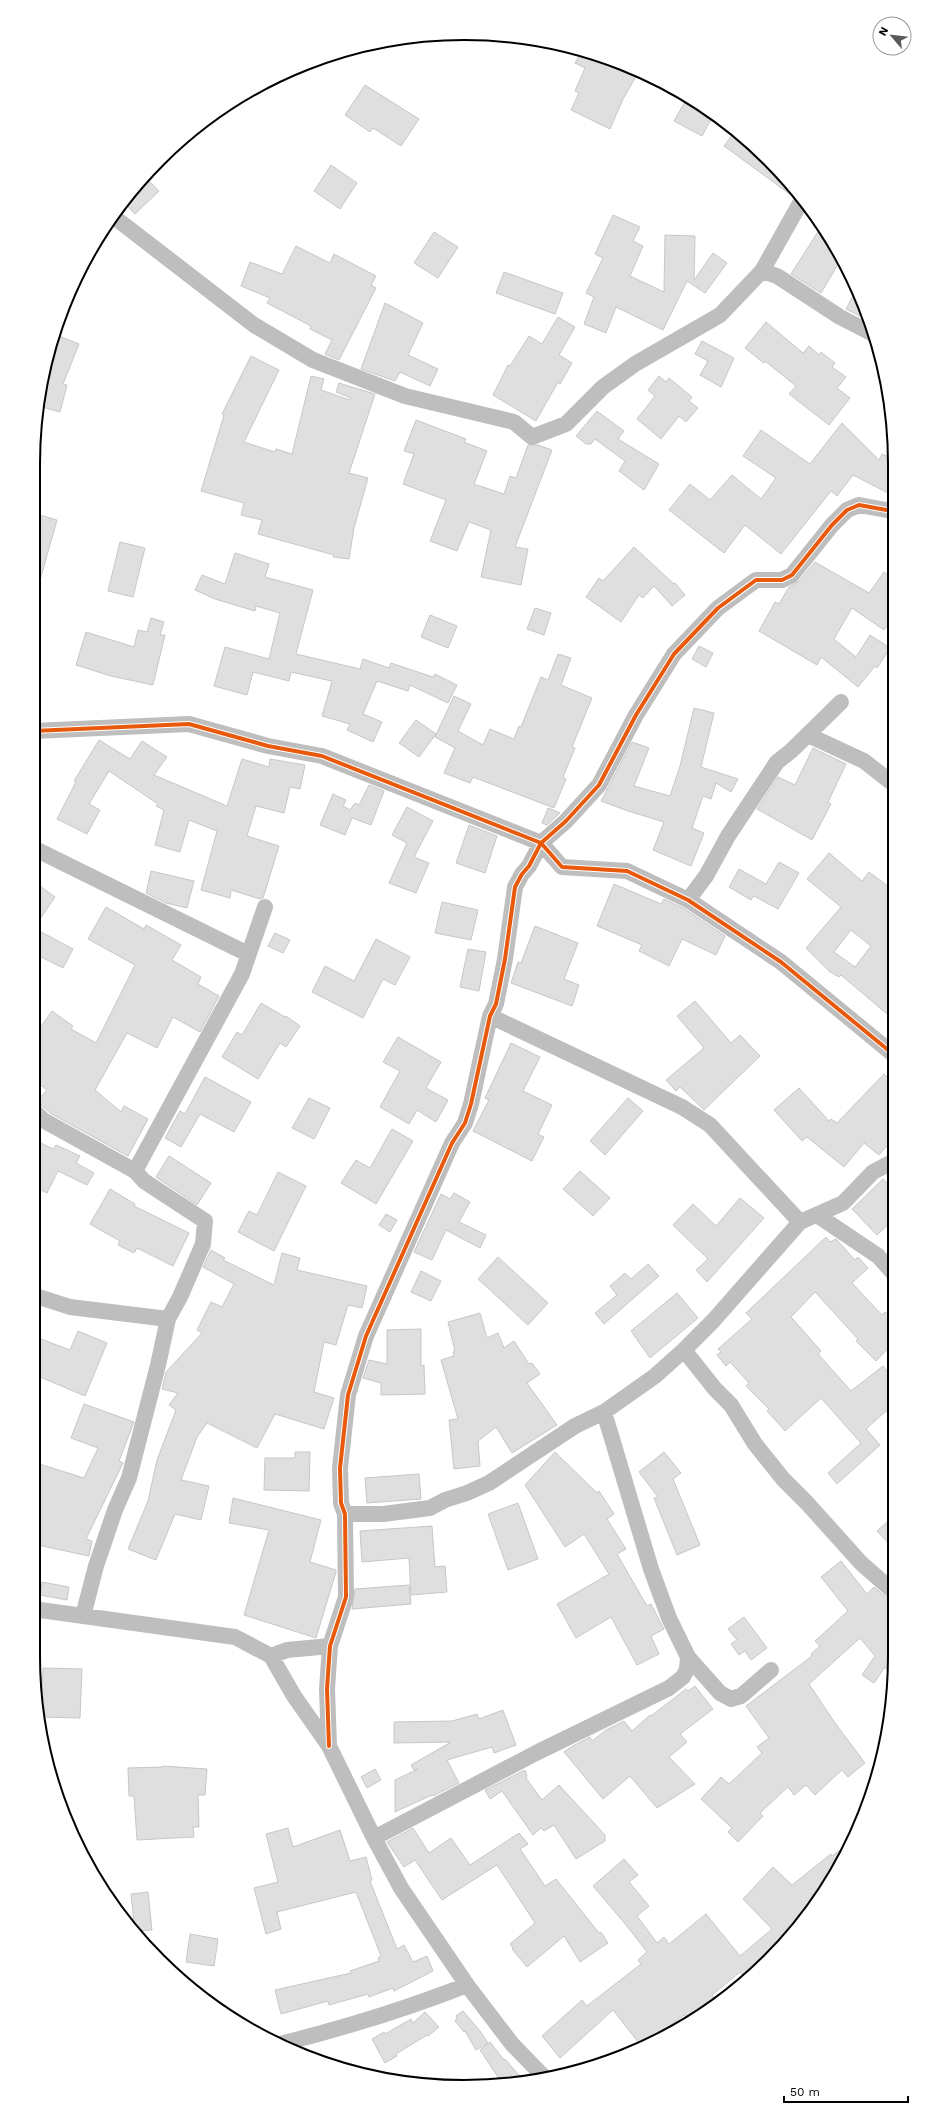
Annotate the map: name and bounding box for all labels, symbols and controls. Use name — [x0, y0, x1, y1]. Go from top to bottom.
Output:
north arrow — [872, 16, 912, 56]
text: N — [876, 25, 891, 38]
scale bar — [784, 2078, 908, 2104]
text: 50 m — [790, 2085, 820, 2099]

